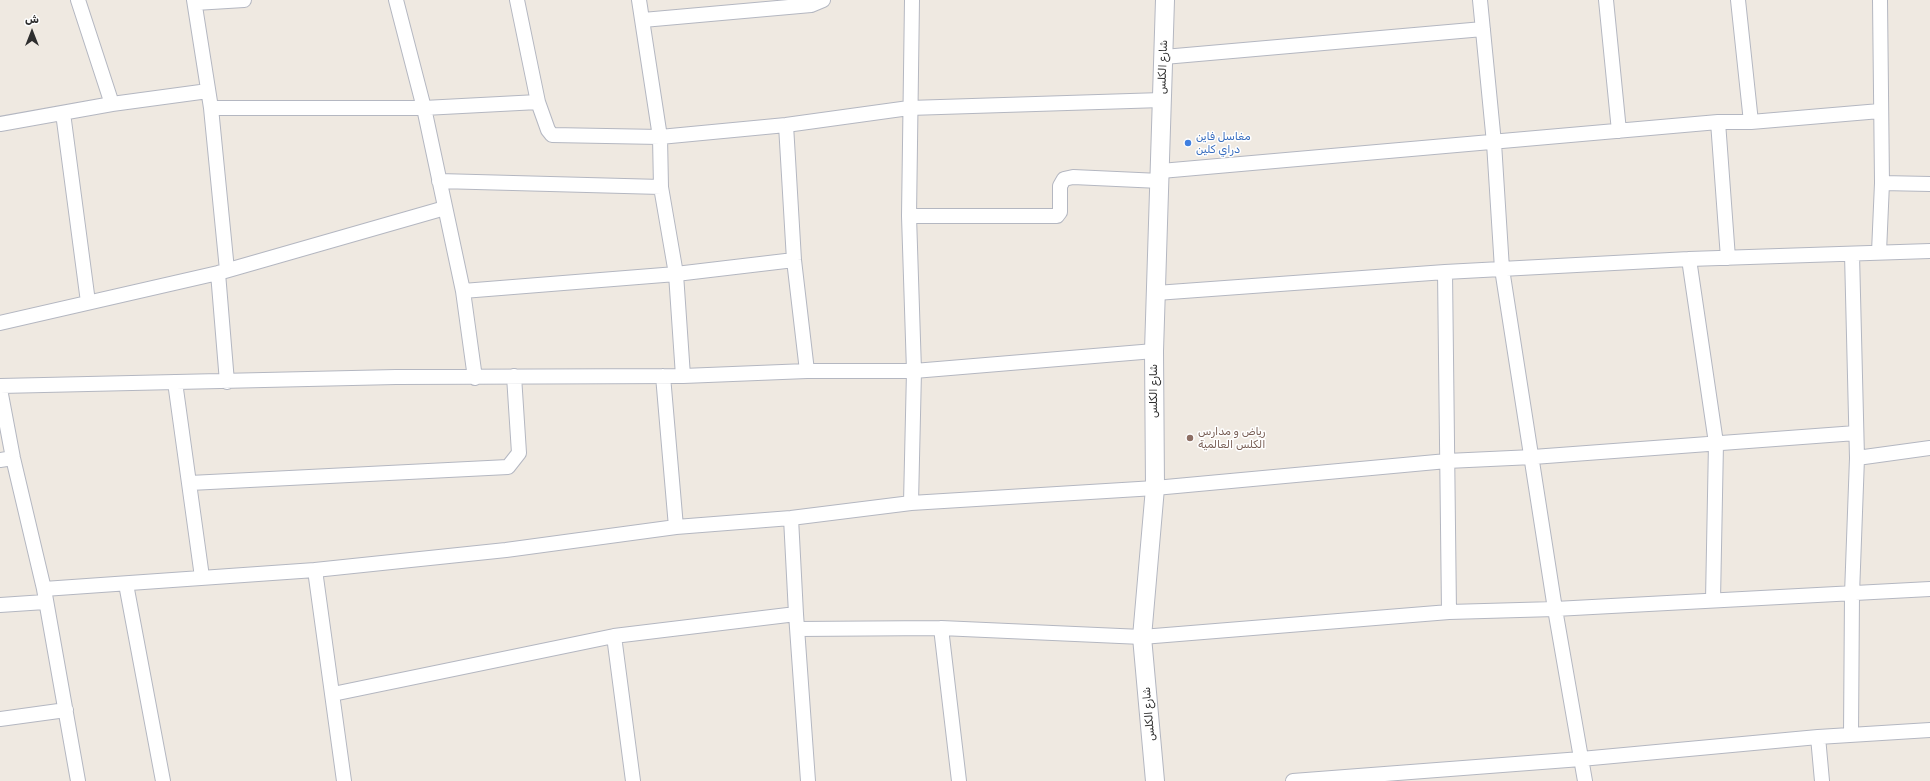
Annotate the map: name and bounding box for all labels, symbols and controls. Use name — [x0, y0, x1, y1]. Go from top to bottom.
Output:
north arrow — [12, 12, 52, 52]
text: ش — [25, 13, 39, 26]
street label: شارع الكلس — [1155, 40, 1171, 94]
place label: مغاسل فاين دراي كلين — [1196, 130, 1251, 156]
marker: مغاسل فاين دراي كلين — [1183, 138, 1193, 148]
street label: شارع الكلس — [1147, 364, 1161, 418]
place label: رياض و مدارس الكلس العالمية — [1198, 425, 1266, 451]
marker: رياض و مدارس الكلس العالمية — [1185, 433, 1195, 443]
street label: شارع الكلس — [1140, 686, 1158, 742]

